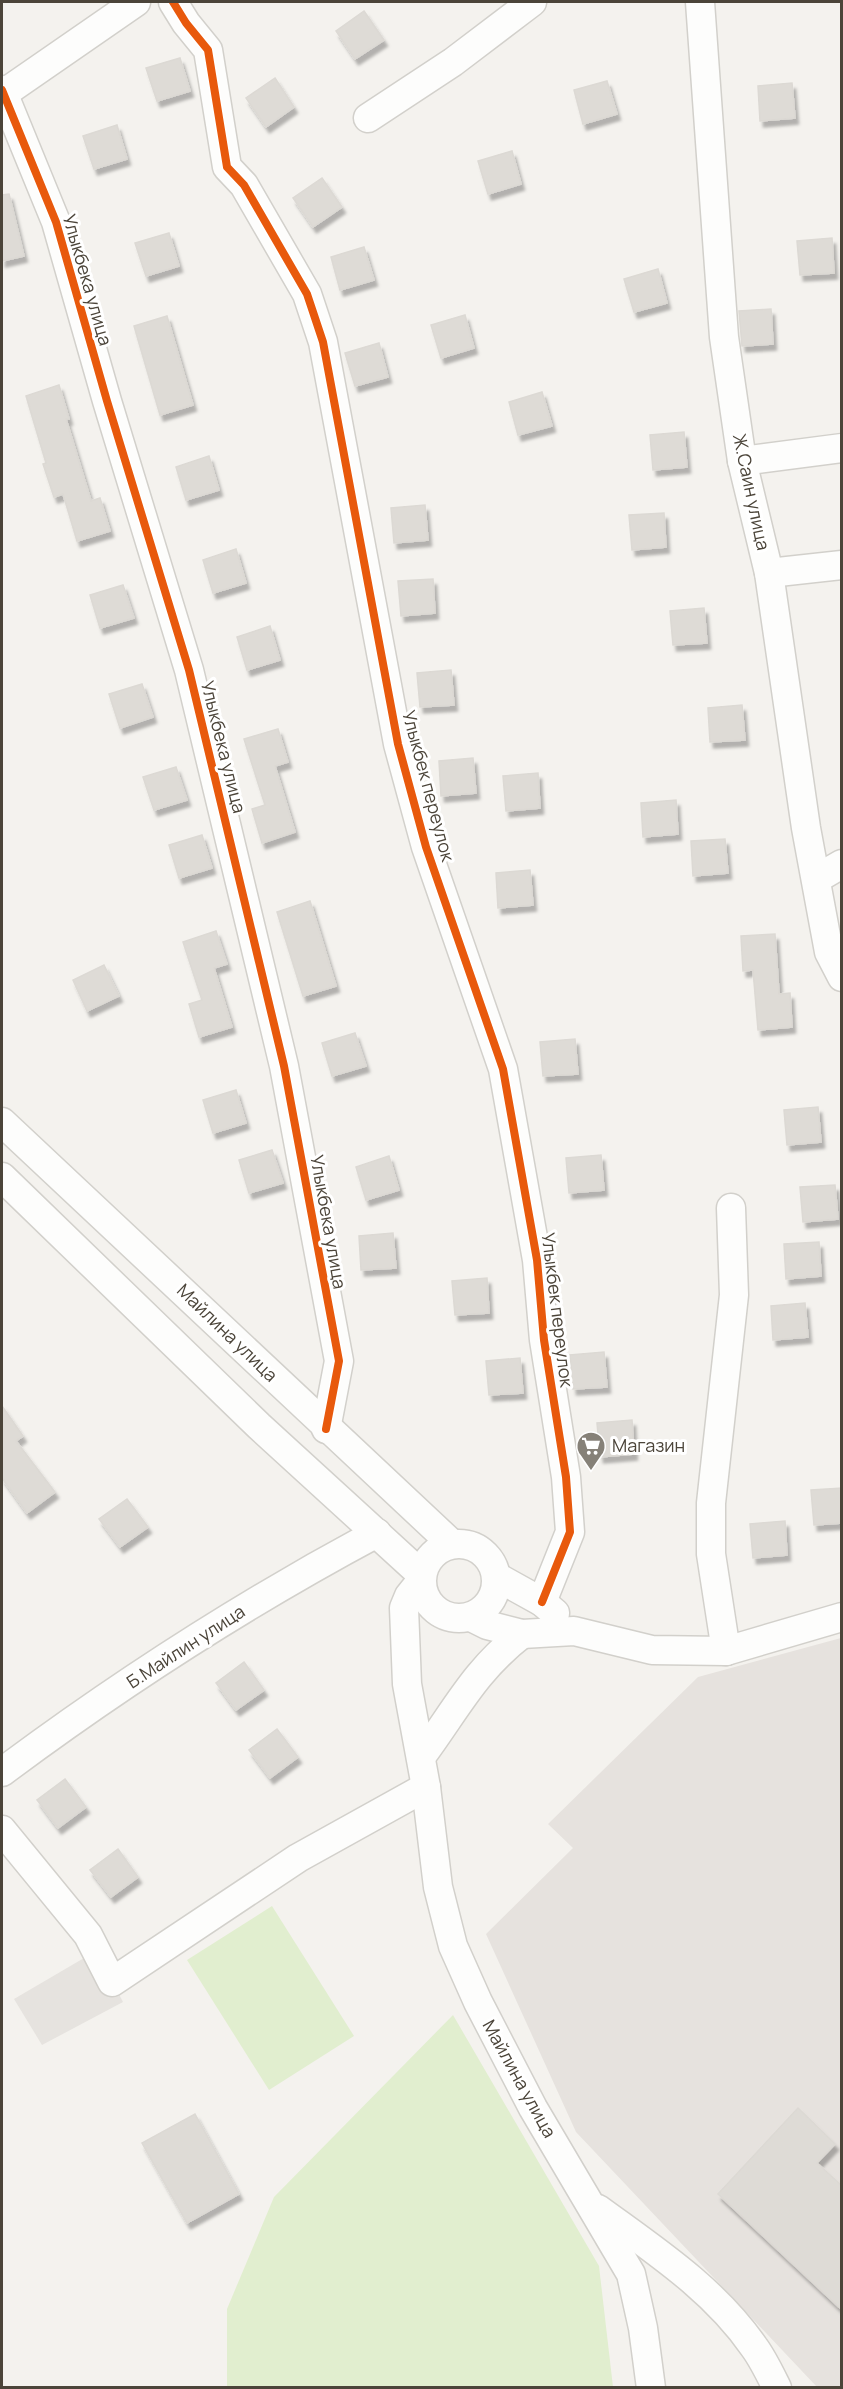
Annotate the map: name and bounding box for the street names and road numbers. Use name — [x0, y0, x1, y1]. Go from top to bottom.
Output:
street label: Улыкбека улица — [58, 211, 118, 348]
street label: Ж.Саин улица — [728, 431, 776, 552]
street label: Улыкбека улица — [196, 678, 252, 815]
street label: Улыкбек переулок — [397, 708, 461, 865]
street label: Улыкбека улица — [305, 1153, 353, 1291]
street label: Улыкбек переулок — [537, 1231, 580, 1390]
street label: Майлина улица — [172, 1278, 283, 1386]
street label: Б.Майлин улица — [122, 1599, 249, 1693]
street label: Майлина улица — [478, 2015, 562, 2142]

